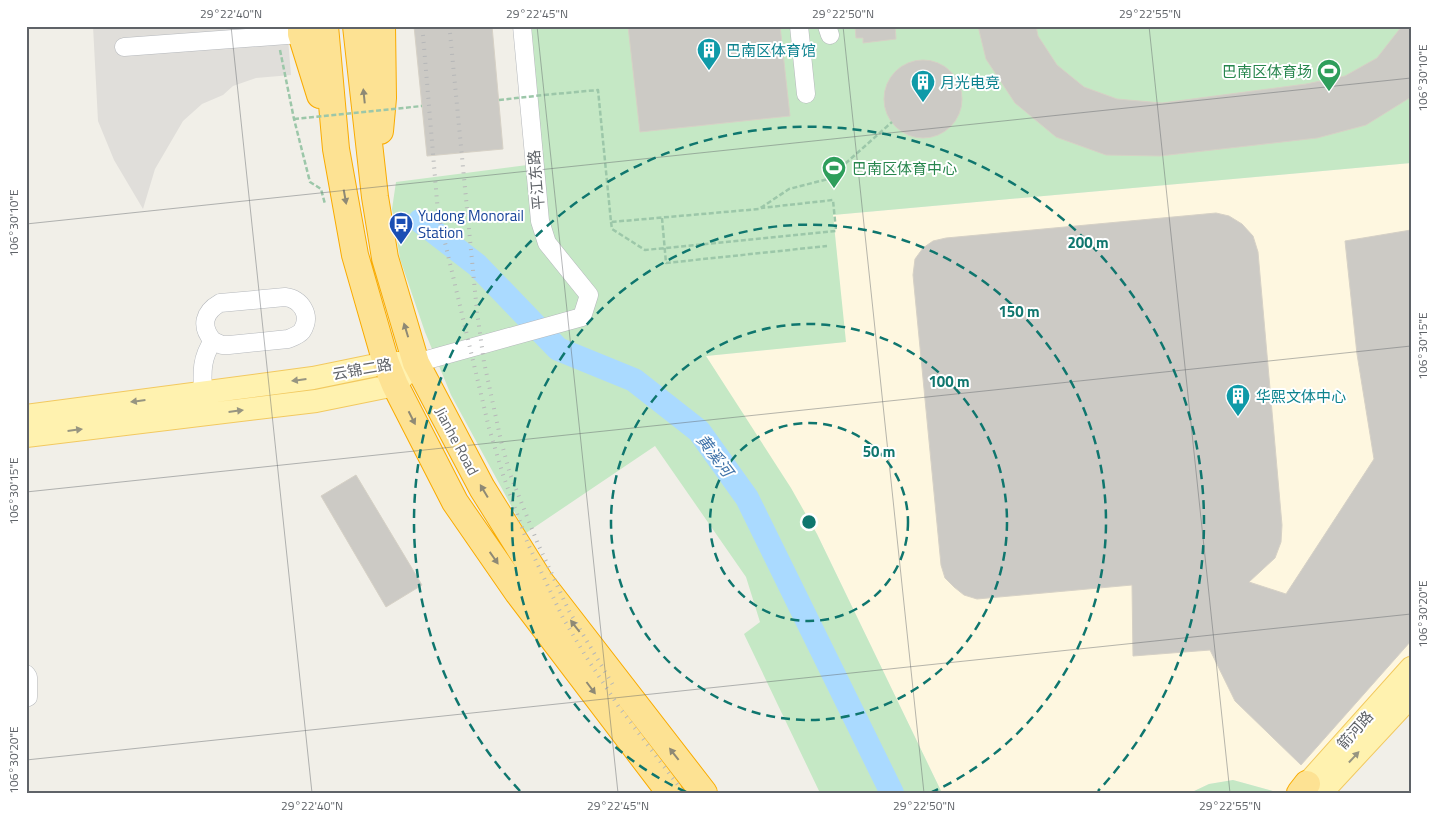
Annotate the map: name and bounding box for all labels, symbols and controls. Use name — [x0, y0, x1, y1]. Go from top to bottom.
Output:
text: 29°22'40"N — [200, 4, 262, 23]
text: 29°22'45"N — [506, 4, 568, 23]
text: 29°22'50"N — [812, 4, 874, 23]
text: 29°22'55"N — [1119, 4, 1181, 23]
building icon: 巴南区体育馆 — [696, 37, 722, 71]
place label: 巴南区体育馆 — [726, 39, 816, 62]
text: 106°30'10"E — [1413, 44, 1432, 112]
sports icon: 巴南区体育场 — [1316, 58, 1342, 92]
place label: 巴南区体育场 — [1222, 60, 1312, 83]
building icon: 月光电竞 — [910, 69, 936, 103]
place label: 月光电竞 — [940, 71, 1000, 94]
one-way arrow — [360, 88, 368, 104]
street label: 平江东路 — [522, 149, 550, 211]
sports icon: 巴南区体育中心 — [821, 155, 847, 189]
place label: 巴南区体育中心 — [852, 157, 957, 180]
text: 106°30'10"E — [4, 189, 23, 257]
one-way arrow — [341, 189, 349, 205]
place label: Yudong Monorail Station — [418, 204, 524, 244]
bus stop icon: Yudong Monorail Station — [388, 211, 414, 245]
text: 200 m — [1067, 231, 1109, 254]
text: 150 m — [998, 300, 1040, 323]
text: 106°30'15"E — [1413, 312, 1432, 380]
one-way arrow — [402, 322, 410, 337]
street label: 云锦二路 — [330, 352, 394, 386]
text: 100 m — [928, 370, 970, 393]
one-way arrow — [291, 376, 307, 384]
building icon: 华熙文体中心 — [1225, 383, 1251, 417]
place label: 华熙文体中心 — [1256, 385, 1346, 408]
one-way arrow — [130, 397, 146, 405]
street label: Jianhe Road — [429, 403, 485, 479]
one-way arrow — [228, 407, 244, 415]
one-way arrow — [408, 411, 416, 425]
one-way arrow — [67, 426, 83, 434]
water label: 黄溪河 — [691, 429, 741, 484]
text: 50 m — [863, 440, 895, 463]
text: 106°30'15"E — [4, 457, 23, 525]
one-way arrow — [480, 485, 489, 498]
centre of rings — [800, 513, 818, 531]
one-way arrow — [489, 551, 499, 565]
text: 106°30'20"E — [1413, 580, 1432, 648]
one-way arrow — [569, 620, 580, 633]
one-way arrow — [585, 681, 596, 694]
street label: 箭河路 — [1331, 706, 1379, 754]
text: 106°30'20"E — [4, 726, 23, 794]
one-way arrow — [669, 748, 680, 761]
one-way arrow — [1348, 751, 1360, 763]
text: 29°22'40"N — [281, 796, 343, 815]
text: 29°22'45"N — [587, 796, 649, 815]
text: 29°22'50"N — [893, 796, 955, 815]
text: 29°22'55"N — [1199, 796, 1261, 815]

